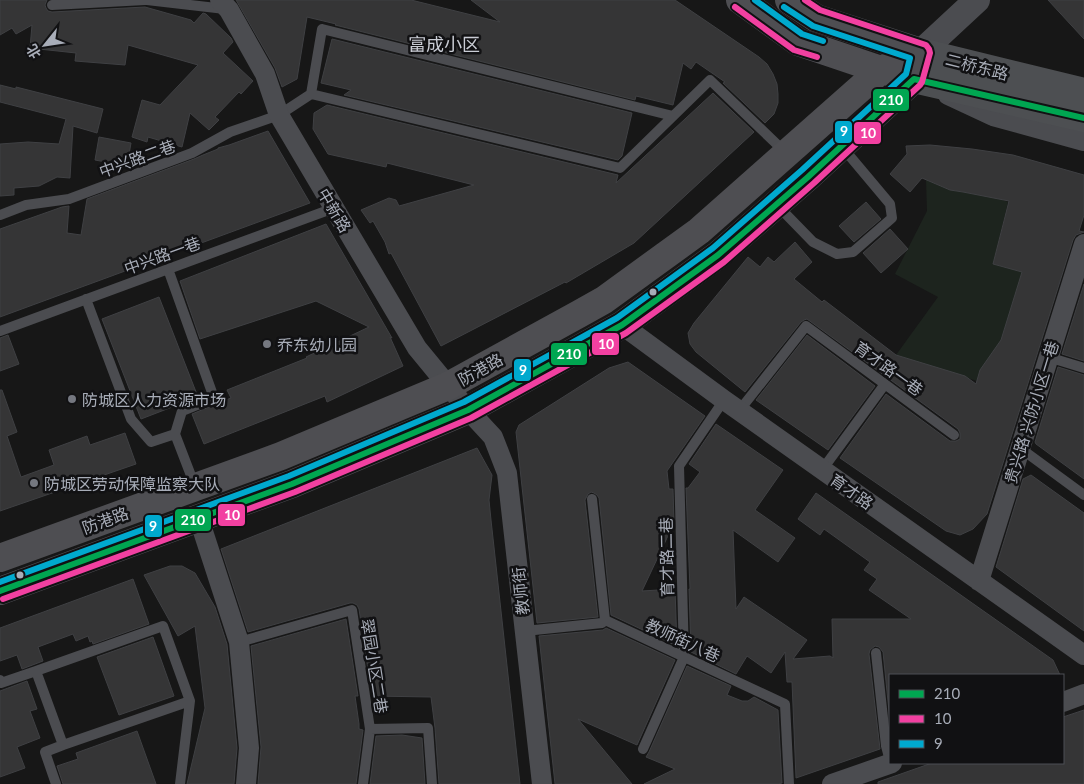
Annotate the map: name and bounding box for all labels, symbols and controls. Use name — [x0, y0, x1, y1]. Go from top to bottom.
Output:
north arrow — [20, 20, 70, 70]
district label: 富成小区 — [408, 33, 480, 55]
text: 北 — [22, 41, 44, 62]
street label: 二桥东路 — [944, 49, 1010, 83]
line badge: 210 — [872, 88, 910, 112]
text: 210 — [879, 91, 903, 108]
line badge: 9 — [834, 120, 853, 144]
line badge: 10 — [853, 121, 882, 145]
text: 9 — [840, 122, 848, 139]
text: 10 — [860, 124, 876, 141]
street label: 中兴路二巷 — [96, 135, 178, 181]
street label: 中新路 — [314, 185, 356, 235]
street label: 中兴路一巷 — [121, 232, 203, 278]
unlabelled marker — [648, 287, 658, 297]
line badge: 10 — [591, 332, 620, 356]
place label: 乔东幼儿园 — [277, 335, 357, 354]
text: 10 — [598, 335, 614, 352]
street label: 育才路一巷 — [851, 337, 927, 399]
marker: 乔东幼儿园 — [261, 338, 273, 350]
street label: 贵兴路 兴防小区一巷 — [1000, 338, 1062, 486]
line badge: 210 — [550, 342, 588, 366]
text: 210 — [557, 345, 581, 362]
street label: 防港路 — [454, 349, 506, 389]
line badge: 9 — [513, 358, 532, 382]
text: 9 — [519, 361, 527, 378]
place label: 防城区人力资源市场 — [82, 390, 226, 409]
marker: 防城区人力资源市场 — [66, 393, 78, 405]
street label: 育才路 — [827, 469, 877, 513]
place label: 防城区劳动保障监察大队 — [44, 474, 220, 493]
marker: 防城区劳动保障监察大队 — [28, 477, 40, 489]
street label: 防港路 — [79, 503, 131, 537]
line badge: 10 — [217, 503, 246, 527]
text: 10 — [224, 506, 240, 523]
line badge: 210 — [174, 508, 212, 532]
text: 210 — [181, 511, 205, 528]
line badge: 9 — [144, 514, 163, 538]
text: 9 — [149, 517, 157, 534]
street label: 育才路二巷 — [656, 517, 676, 597]
street label: 教师街 — [508, 566, 532, 616]
unlabelled marker — [15, 570, 25, 580]
street label: 教师街八巷 — [643, 614, 723, 666]
street label: 翠园小区二巷 — [358, 617, 392, 715]
legend — [889, 674, 1064, 764]
text: 210 — [934, 684, 960, 702]
text: 10 — [934, 709, 952, 727]
text: 9 — [934, 734, 943, 752]

